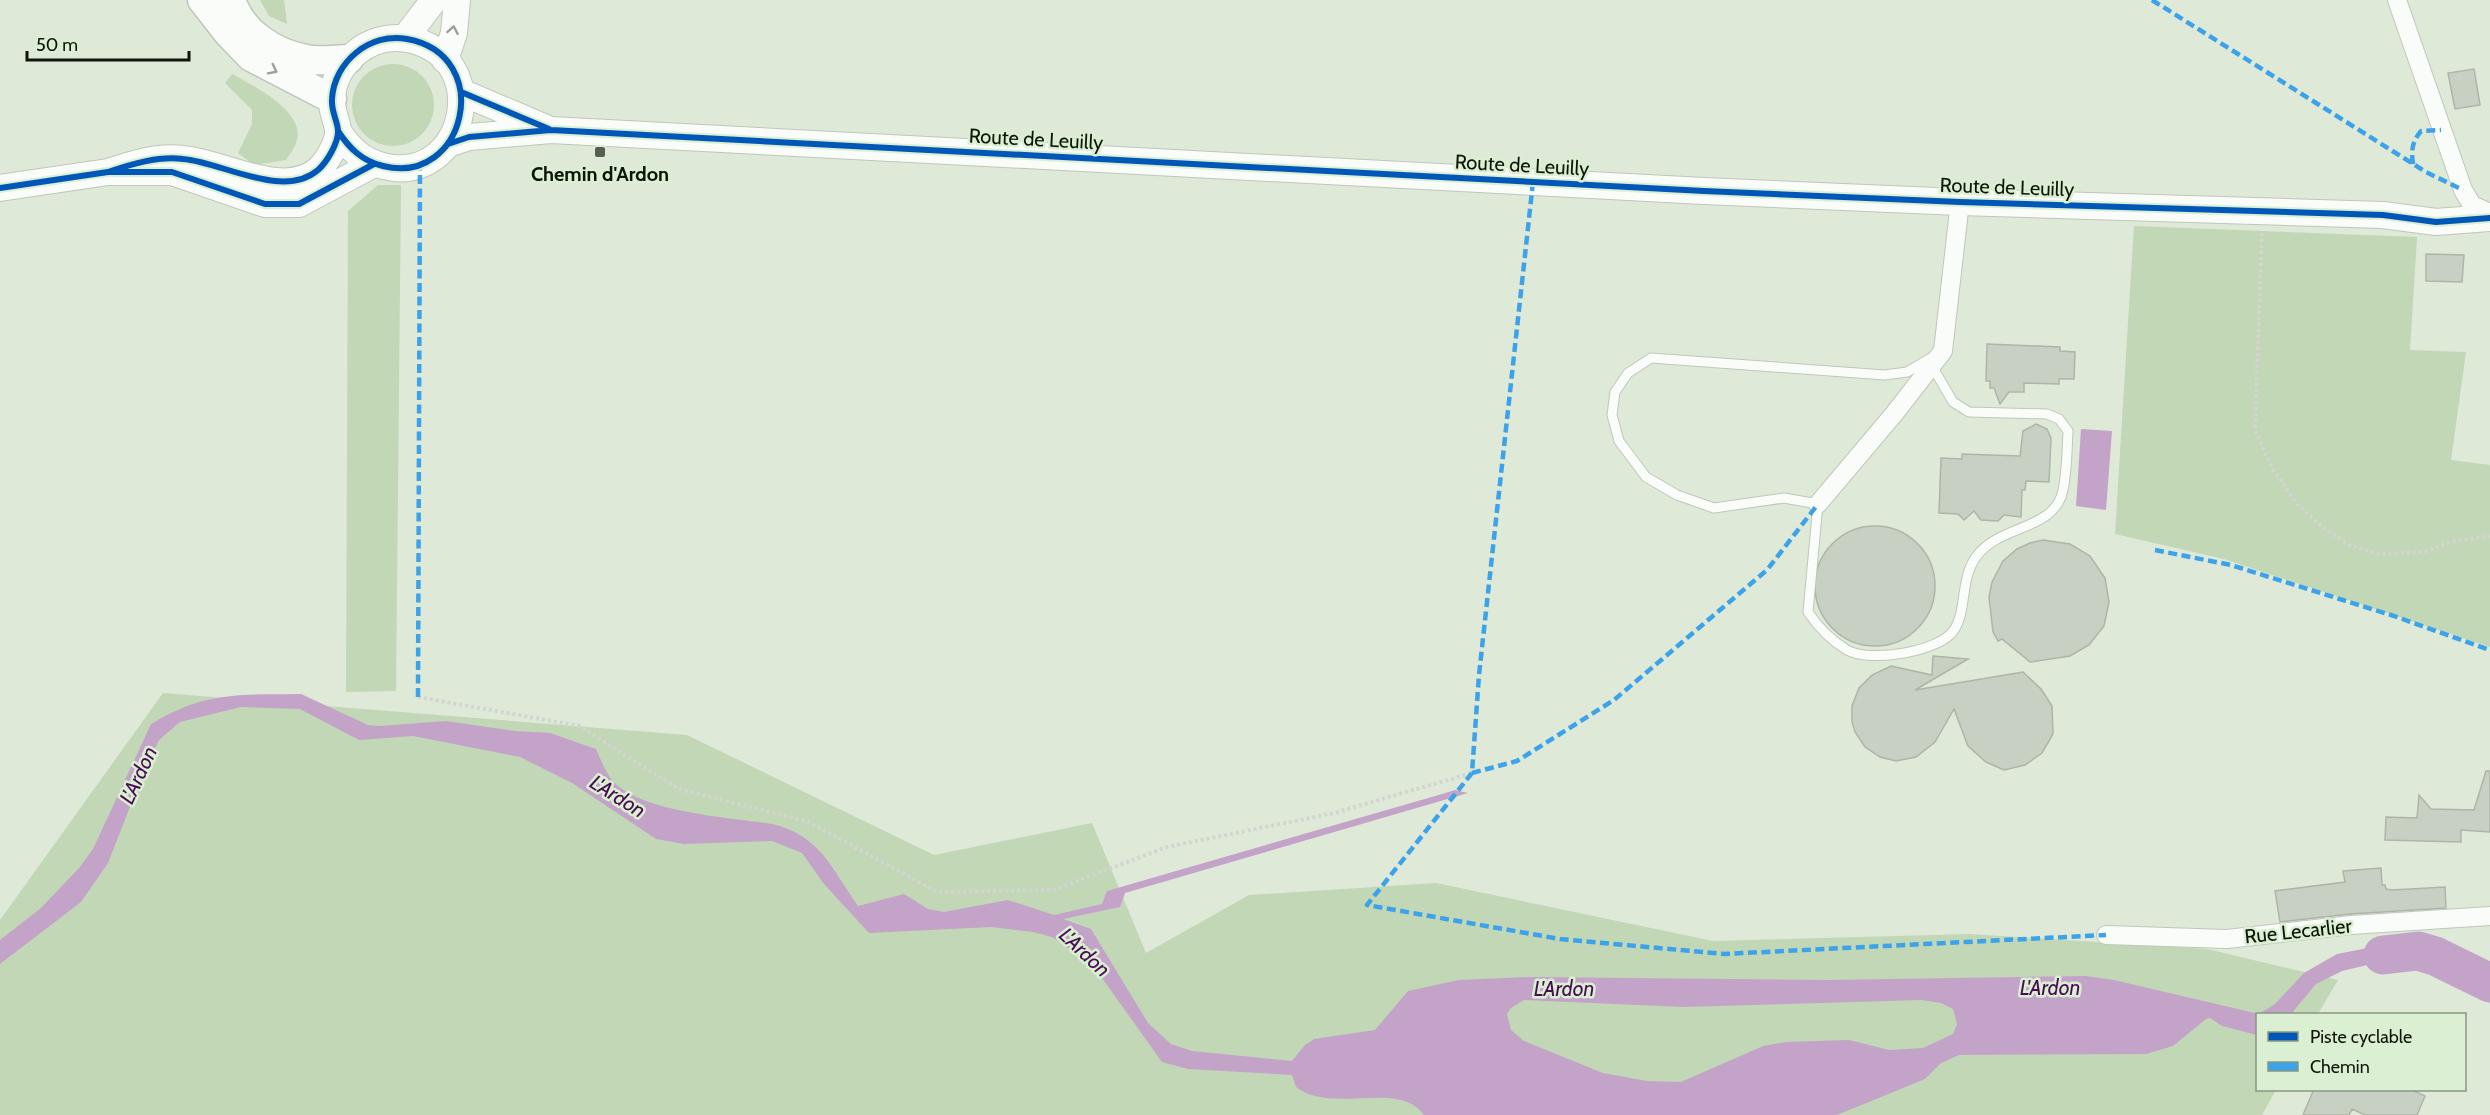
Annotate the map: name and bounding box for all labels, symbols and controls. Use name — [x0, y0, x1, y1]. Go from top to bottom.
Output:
scale bar — [27, 24, 189, 62]
one-way arrow — [446, 26, 459, 36]
text: 50 m — [36, 34, 78, 56]
one-way arrow — [266, 63, 277, 74]
street label: Route de Leuilly — [968, 123, 1104, 155]
marker: Chemin d'Ardon — [593, 145, 607, 159]
street label: Route de Leuilly — [1454, 149, 1590, 181]
place label: Chemin d'Ardon — [531, 162, 669, 186]
street label: Route de Leuilly — [1939, 173, 2075, 201]
water label: L'Ardon — [114, 742, 162, 808]
water label: L'Ardon — [586, 769, 650, 823]
street label: Rue Lecarlier — [2243, 913, 2353, 949]
water label: L'Ardon — [1054, 922, 1116, 982]
water label: L'Ardon — [2020, 975, 2080, 1000]
water label: L'Ardon — [1534, 976, 1594, 1001]
legend — [2256, 1013, 2466, 1091]
text: Piste cyclable — [2310, 1026, 2412, 1048]
text: Chemin — [2310, 1056, 2370, 1078]

